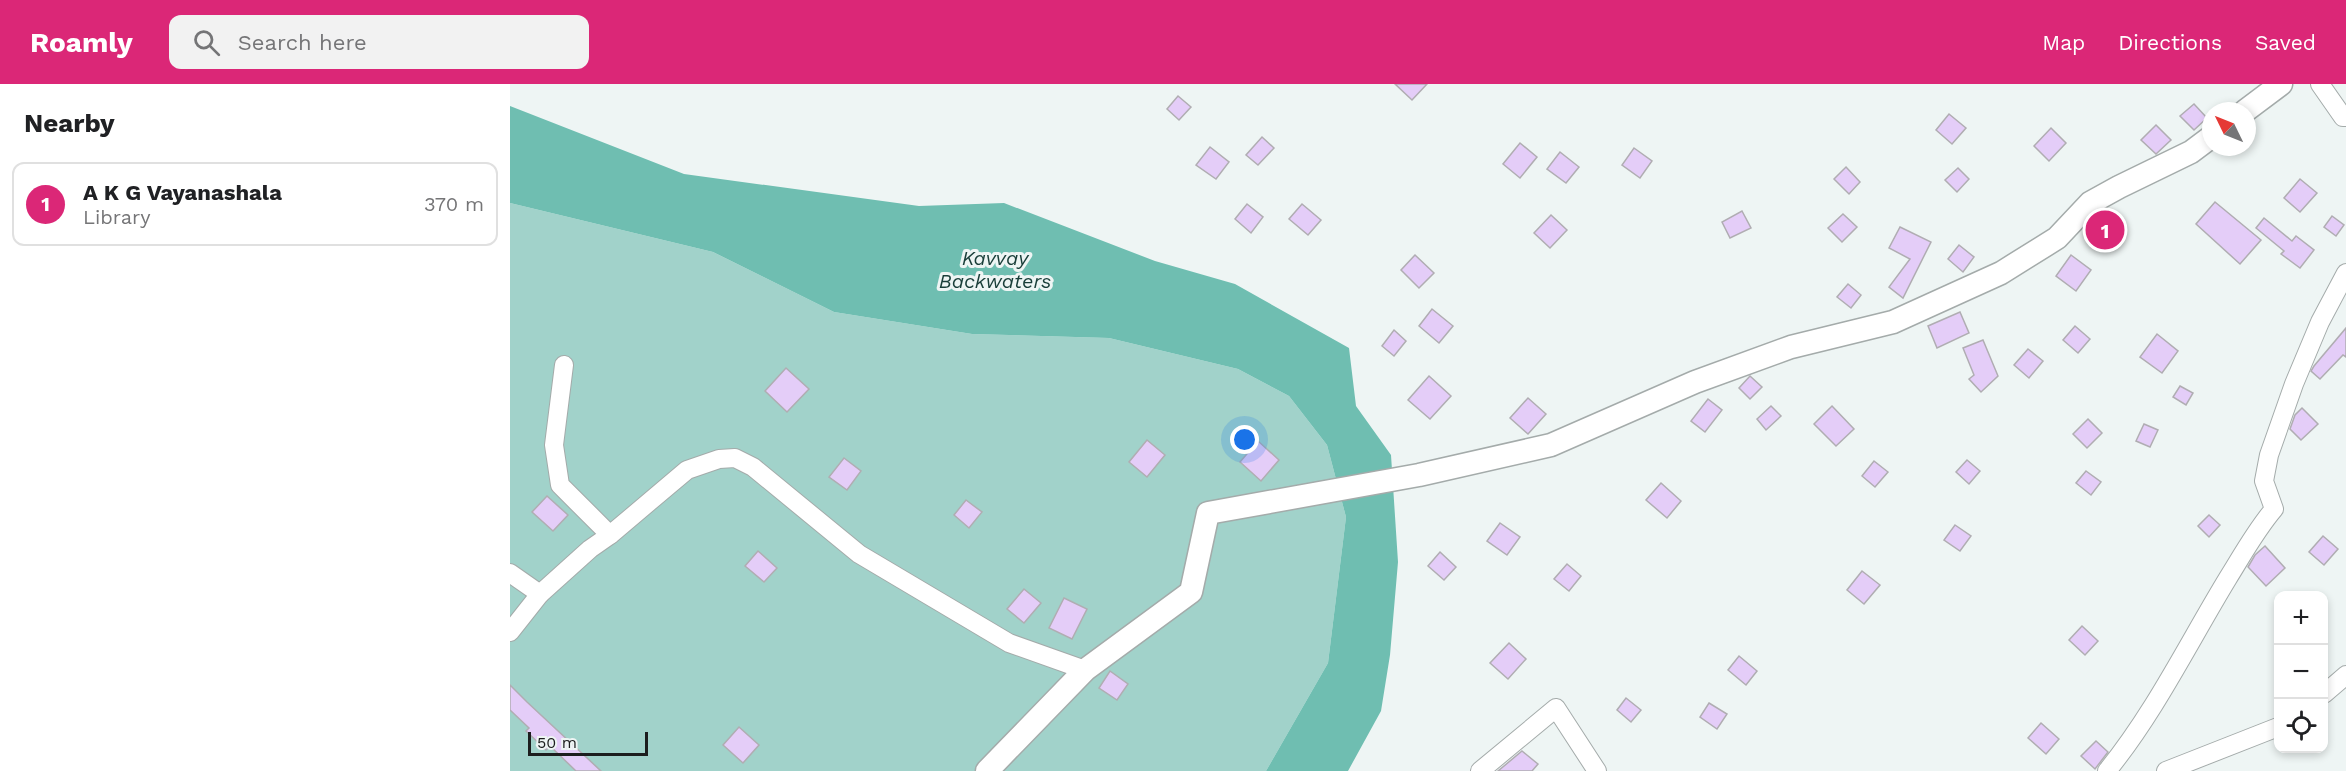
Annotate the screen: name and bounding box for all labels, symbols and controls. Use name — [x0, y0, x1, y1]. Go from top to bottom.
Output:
search box — [169, 15, 589, 69]
text: Roamly — [30, 26, 133, 59]
icon: search — [190, 26, 223, 59]
text: Search here — [238, 30, 367, 55]
text: Map — [2042, 30, 2085, 55]
text: Directions — [2118, 30, 2222, 55]
text: Saved — [2255, 30, 2316, 55]
north arrow — [2202, 102, 2256, 156]
text: Nearby — [24, 108, 115, 138]
text: A K G Vayanashala — [83, 180, 282, 205]
text: 1 — [41, 192, 50, 216]
text: 370 m — [424, 192, 484, 216]
text: Library — [83, 205, 151, 229]
pin: 1 — [2086, 208, 2124, 252]
water label: Kavvay Backwaters — [939, 246, 1051, 293]
your location — [1230, 425, 1259, 454]
map controls — [2274, 591, 2328, 753]
button: + — [2274, 591, 2328, 645]
button: − — [2274, 645, 2328, 699]
button: locate — [2274, 699, 2328, 753]
scale bar — [528, 729, 648, 756]
text: 50 m — [537, 733, 577, 752]

